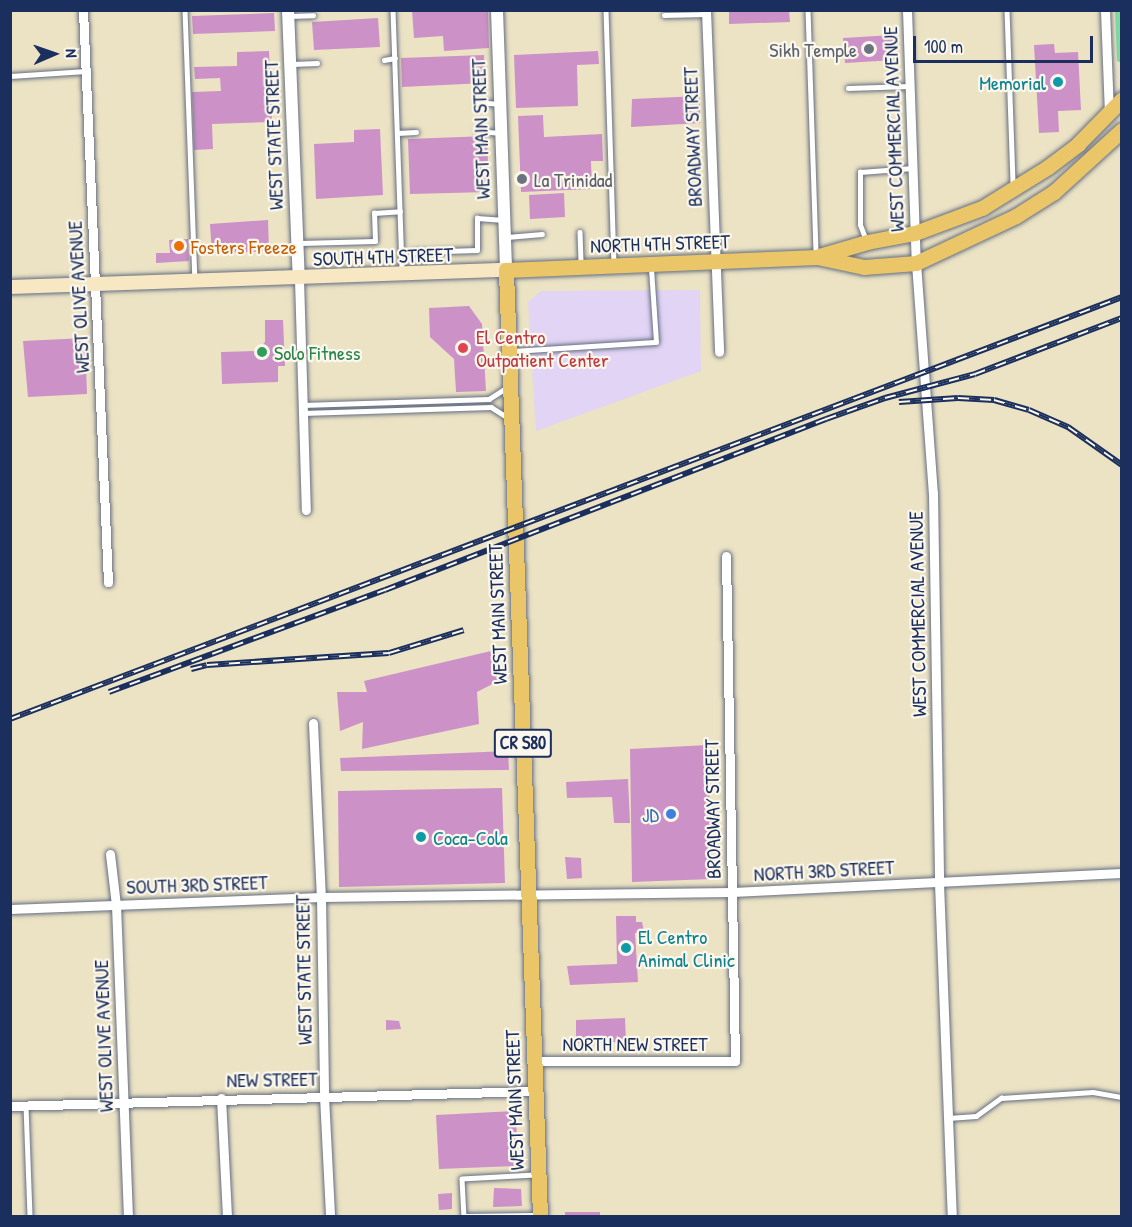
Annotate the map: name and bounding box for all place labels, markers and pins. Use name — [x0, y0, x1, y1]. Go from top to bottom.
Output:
place label: Sikh Temple — [769, 37, 857, 61]
marker: Sikh Temple — [862, 42, 876, 56]
place label: Memorial — [979, 70, 1046, 94]
marker: Memorial — [1051, 75, 1065, 89]
place label: La Trinidad — [534, 167, 612, 191]
marker: La Trinidad — [515, 172, 529, 186]
place label: Fosters Freeze — [191, 234, 297, 258]
marker: Fosters Freeze — [172, 239, 186, 253]
place label: El Centro Outpatient Center — [476, 324, 609, 371]
marker: El Centro Outpatient Center — [454, 339, 472, 357]
place label: Solo Fitness — [274, 340, 360, 364]
marker: Solo Fitness — [255, 345, 269, 359]
place label: JD — [642, 802, 659, 826]
marker: JD — [664, 807, 678, 821]
place label: Coca-Cola — [433, 825, 508, 849]
marker: Coca-Cola — [414, 830, 428, 844]
place label: El Centro Animal Clinic — [638, 924, 735, 971]
marker: El Centro Animal Clinic — [619, 941, 633, 955]

